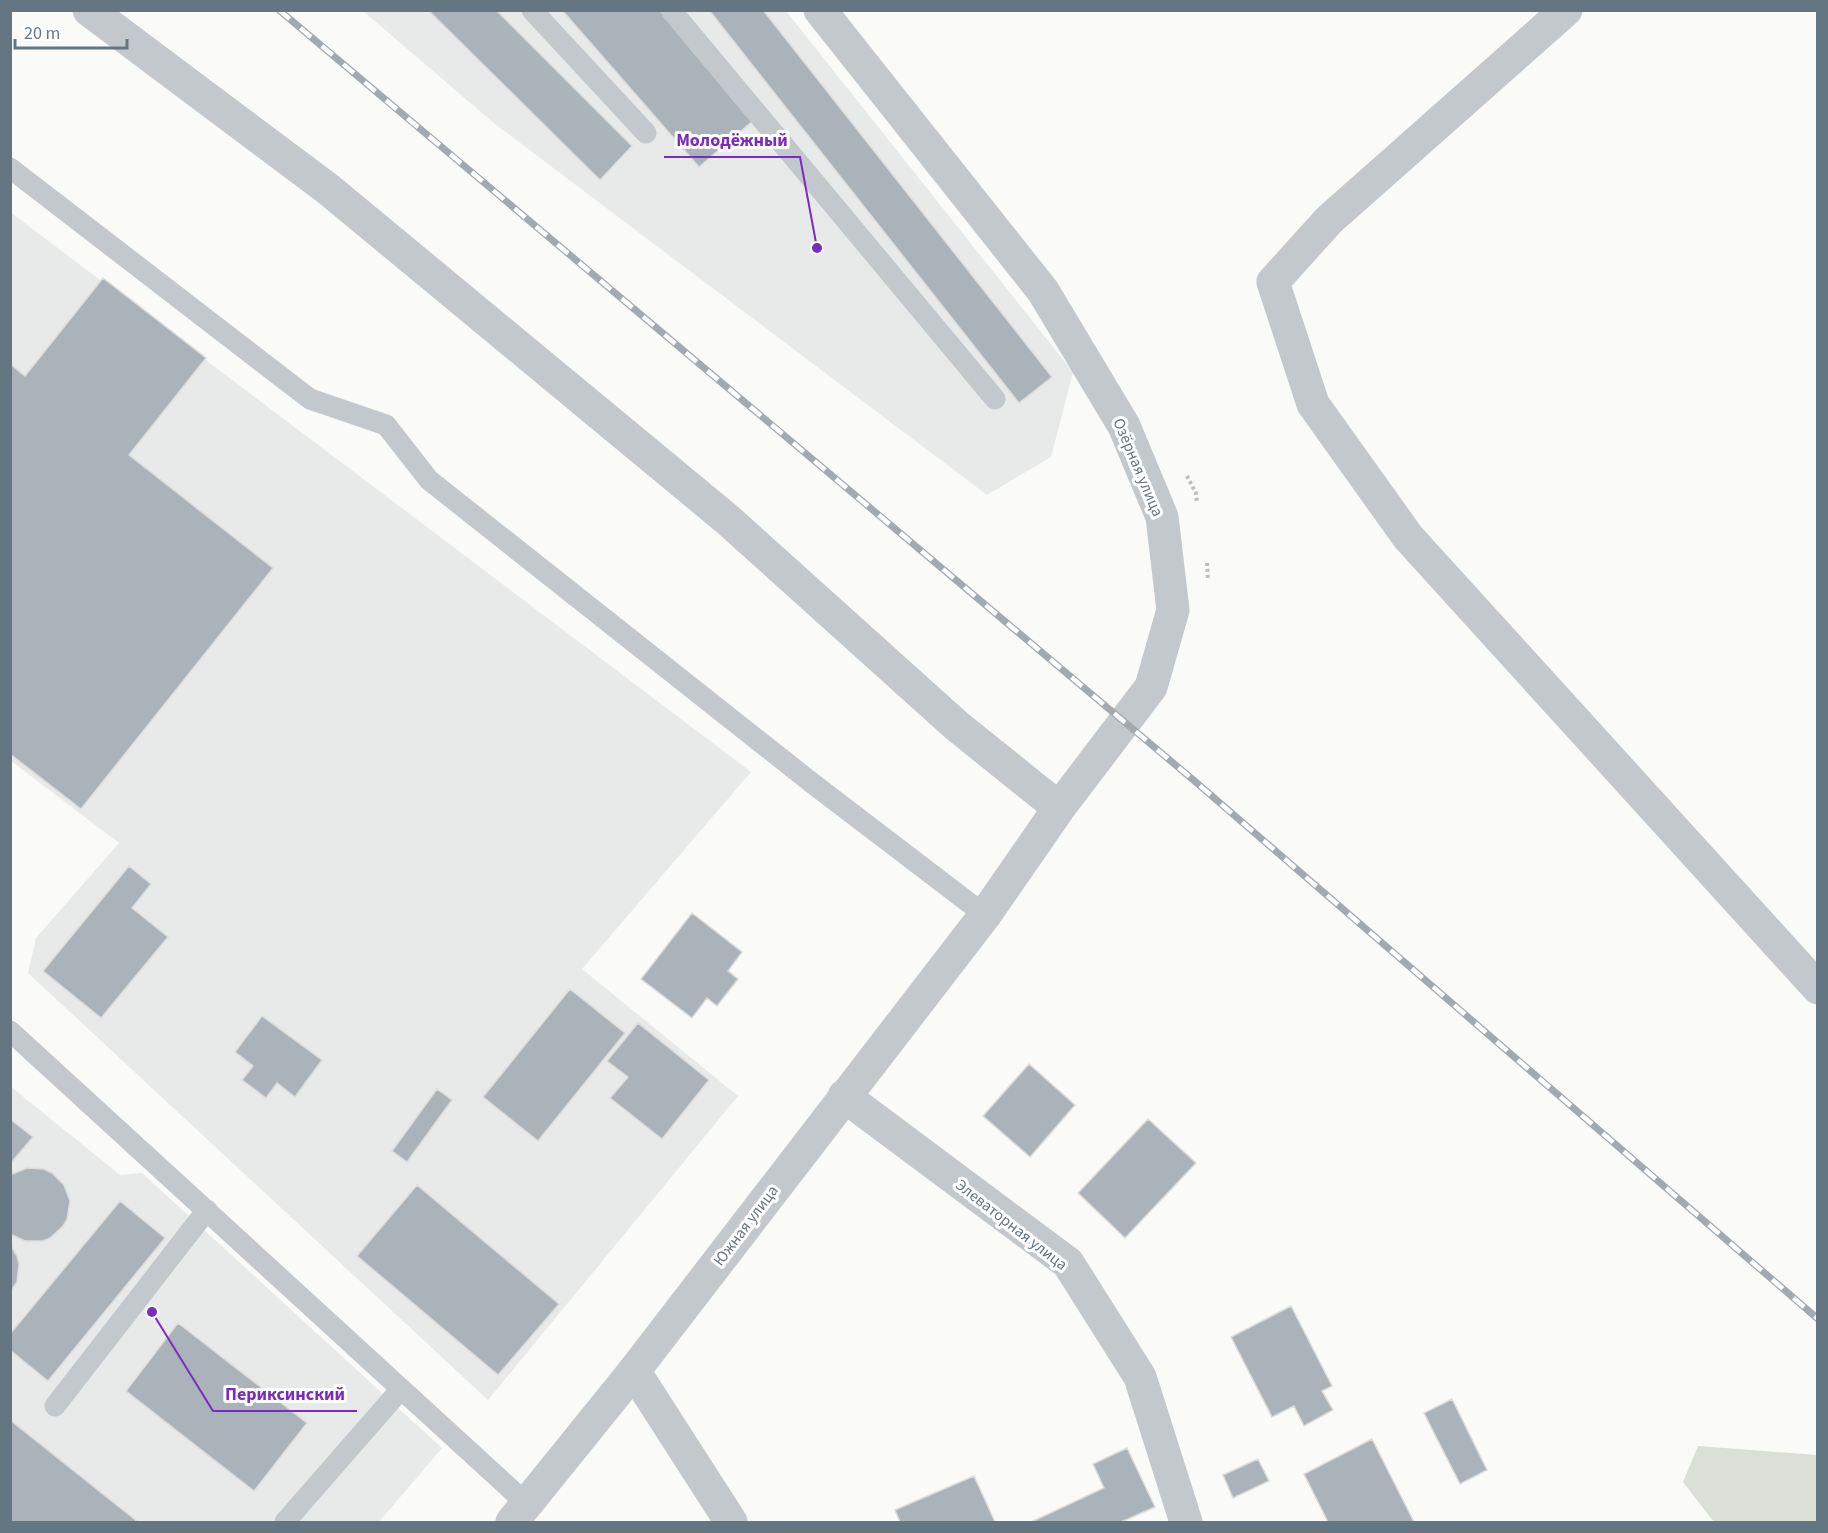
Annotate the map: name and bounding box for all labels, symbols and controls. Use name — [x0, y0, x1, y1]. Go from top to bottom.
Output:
scale bar — [15, 12, 128, 50]
text: 20 m — [24, 21, 60, 46]
callout: Молодёжный — [664, 121, 800, 157]
text: Молодёжный — [676, 128, 788, 153]
street label: Озёрная улица — [1107, 415, 1169, 520]
street label: Элеваторная улица — [951, 1174, 1072, 1275]
street label: Южная улица — [708, 1181, 783, 1271]
callout: Периксинский — [213, 1375, 357, 1411]
text: Периксинский — [225, 1382, 345, 1407]

